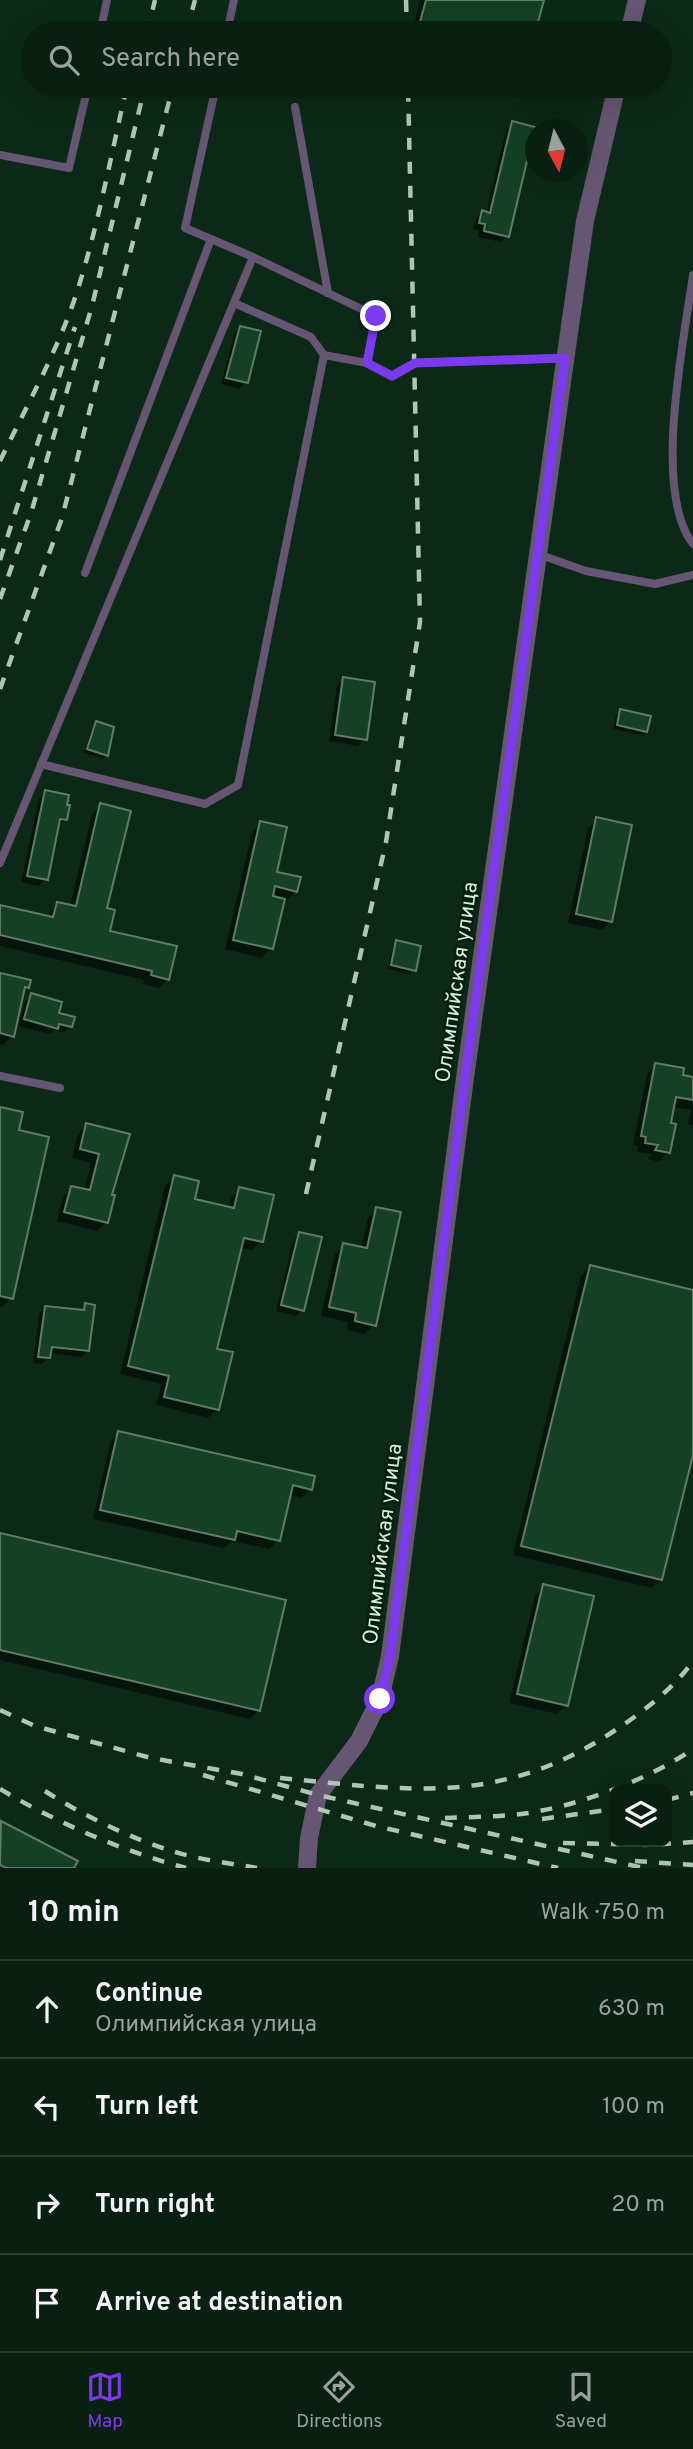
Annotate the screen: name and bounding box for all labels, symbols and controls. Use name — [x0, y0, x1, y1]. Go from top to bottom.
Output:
search box — [21, 21, 672, 98]
icon: search — [45, 41, 83, 79]
text: Search here — [101, 43, 240, 76]
north arrow — [525, 119, 588, 182]
route end — [360, 300, 391, 331]
street label: Олимпийская улица — [430, 880, 485, 1084]
street label: Олимпийская улица — [358, 1442, 409, 1646]
route start — [364, 1683, 395, 1714]
map controls — [609, 1784, 672, 1847]
button: layers — [609, 1784, 672, 1847]
text: 10 min — [28, 1895, 120, 1932]
text: Walk · 750 m — [540, 1899, 665, 1928]
text: Continue — [95, 1978, 203, 2011]
icon: ahead — [28, 1990, 66, 2028]
text: 630 m — [598, 1995, 665, 2024]
text: Олимпийская улица — [95, 2011, 317, 2040]
icon: left — [28, 2088, 66, 2126]
text: Turn left — [95, 2091, 199, 2124]
text: 100 m — [602, 2093, 665, 2122]
icon: right — [28, 2186, 66, 2224]
text: Turn right — [95, 2189, 215, 2222]
text: 20 m — [611, 2191, 665, 2220]
icon: arrive — [28, 2284, 66, 2322]
text: Arrive at destination — [95, 2287, 343, 2320]
tab: Map — [86, 2368, 124, 2434]
tab: Directions — [296, 2368, 383, 2434]
tab: Saved — [555, 2368, 607, 2434]

